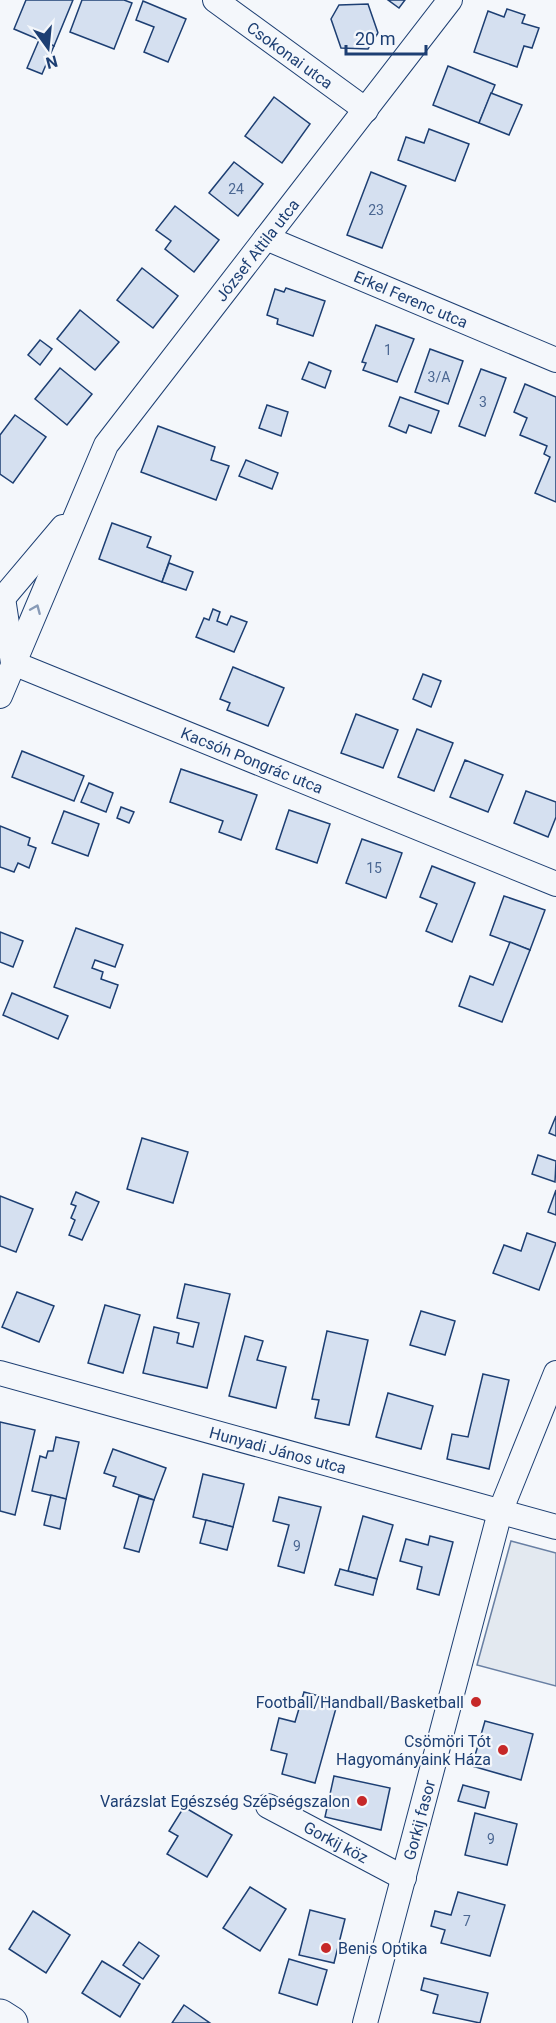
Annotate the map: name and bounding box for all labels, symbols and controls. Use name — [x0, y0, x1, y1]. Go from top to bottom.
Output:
north arrow — [18, 18, 78, 78]
street label: Csokonai utca — [243, 18, 336, 93]
scale bar — [346, 18, 426, 56]
text: 20 m — [355, 28, 395, 49]
text: N — [44, 51, 60, 73]
house number: 24 — [228, 181, 244, 197]
street label: József Attila utca — [212, 195, 303, 305]
house number: 23 — [368, 202, 384, 218]
street label: Erkel Ferenc utca — [351, 267, 471, 332]
house number: 1 — [384, 342, 392, 358]
house number: 3/A — [428, 369, 450, 385]
house number: 3 — [479, 394, 487, 410]
one-way arrow — [29, 604, 41, 615]
street label: Kacsóh Pongrác utca — [178, 723, 326, 798]
house number: 15 — [366, 860, 382, 876]
street label: Hunyadi János utca — [207, 1423, 348, 1478]
house number: 9 — [293, 1538, 301, 1554]
place label: Football/Handball/Basketball — [256, 1693, 464, 1712]
marker: Football/Handball/Basketball — [469, 1695, 483, 1709]
place label: Csömöri Tót Hagyományaink Háza — [336, 1732, 491, 1769]
marker: Csömöri Tót Hagyományaink Háza — [496, 1743, 510, 1757]
street label: Gorkij fasor — [400, 1777, 439, 1862]
place label: Varázslat Egészség Szépségszalon — [100, 1792, 350, 1811]
marker: Varázslat Egészség Szépségszalon — [355, 1794, 369, 1808]
street label: Gorkij köz — [300, 1818, 371, 1867]
house number: 9 — [487, 1831, 495, 1847]
house number: 7 — [463, 1913, 471, 1929]
place label: Benis Optika — [338, 1939, 427, 1958]
marker: Benis Optika — [319, 1941, 333, 1955]

